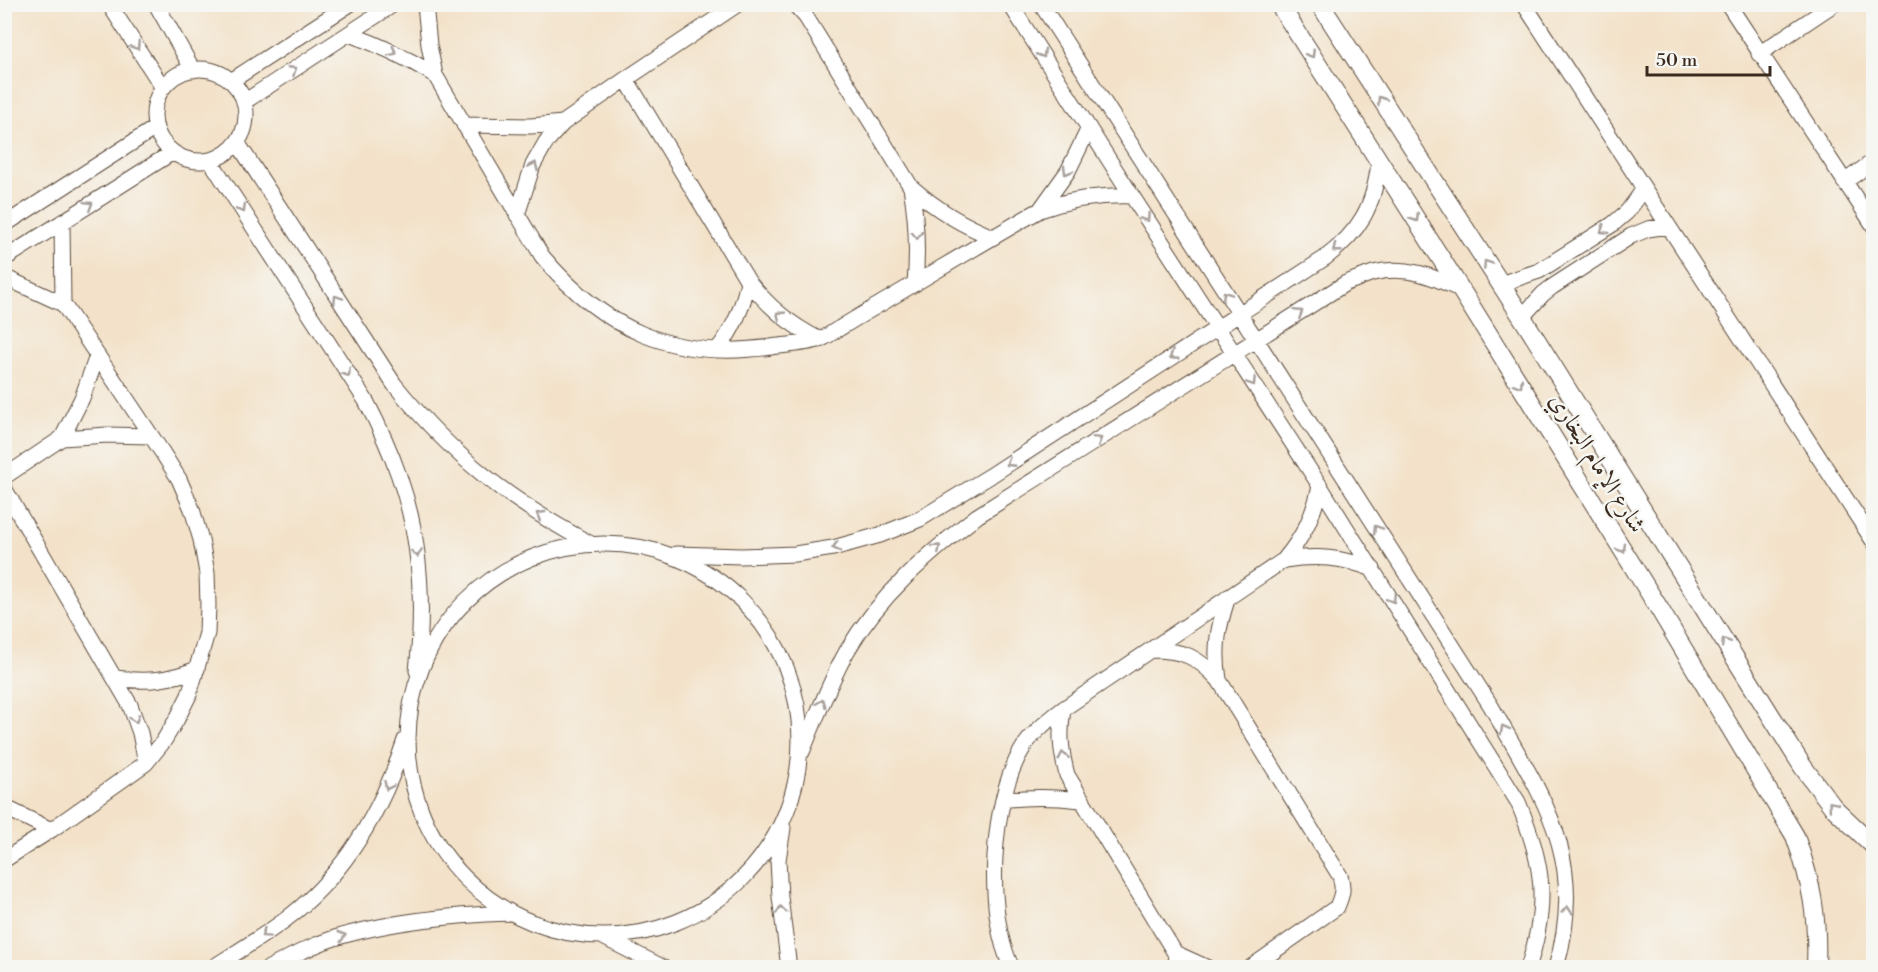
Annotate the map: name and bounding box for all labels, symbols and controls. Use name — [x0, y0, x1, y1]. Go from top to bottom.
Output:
one-way arrow — [129, 39, 140, 50]
scale bar — [1647, 39, 1770, 77]
one-way arrow — [387, 44, 398, 56]
one-way arrow — [1034, 48, 1046, 58]
one-way arrow — [1303, 48, 1315, 58]
text: 50 m — [1656, 49, 1698, 72]
one-way arrow — [286, 66, 297, 77]
one-way arrow — [1377, 96, 1389, 106]
one-way arrow — [526, 161, 538, 172]
one-way arrow — [1063, 165, 1075, 175]
one-way arrow — [83, 201, 94, 212]
one-way arrow — [234, 203, 246, 213]
one-way arrow — [1139, 212, 1150, 223]
one-way arrow — [1408, 212, 1419, 223]
one-way arrow — [1599, 223, 1610, 234]
one-way arrow — [911, 231, 924, 240]
one-way arrow — [1332, 241, 1343, 252]
one-way arrow — [1483, 259, 1494, 270]
one-way arrow — [1223, 290, 1234, 301]
one-way arrow — [334, 294, 345, 305]
one-way arrow — [1292, 309, 1303, 320]
one-way arrow — [776, 311, 787, 322]
one-way arrow — [1169, 349, 1179, 361]
one-way arrow — [340, 367, 352, 377]
one-way arrow — [1245, 375, 1256, 386]
one-way arrow — [1512, 377, 1523, 388]
street label: شارع الإمام البخاري — [1538, 387, 1652, 541]
one-way arrow — [1092, 435, 1102, 447]
one-way arrow — [1006, 455, 1016, 467]
one-way arrow — [536, 511, 546, 523]
one-way arrow — [1373, 525, 1385, 535]
one-way arrow — [831, 540, 841, 553]
one-way arrow — [1615, 543, 1627, 553]
one-way arrow — [930, 544, 940, 555]
one-way arrow — [410, 549, 422, 558]
one-way arrow — [1384, 593, 1396, 603]
one-way arrow — [1721, 638, 1732, 649]
one-way arrow — [815, 699, 827, 710]
one-way arrow — [128, 713, 141, 724]
one-way arrow — [1500, 725, 1511, 736]
one-way arrow — [1057, 752, 1070, 762]
one-way arrow — [383, 780, 395, 791]
one-way arrow — [1828, 801, 1839, 812]
one-way arrow — [775, 905, 788, 914]
one-way arrow — [1560, 906, 1573, 915]
one-way arrow — [260, 926, 271, 937]
one-way arrow — [336, 931, 347, 944]

